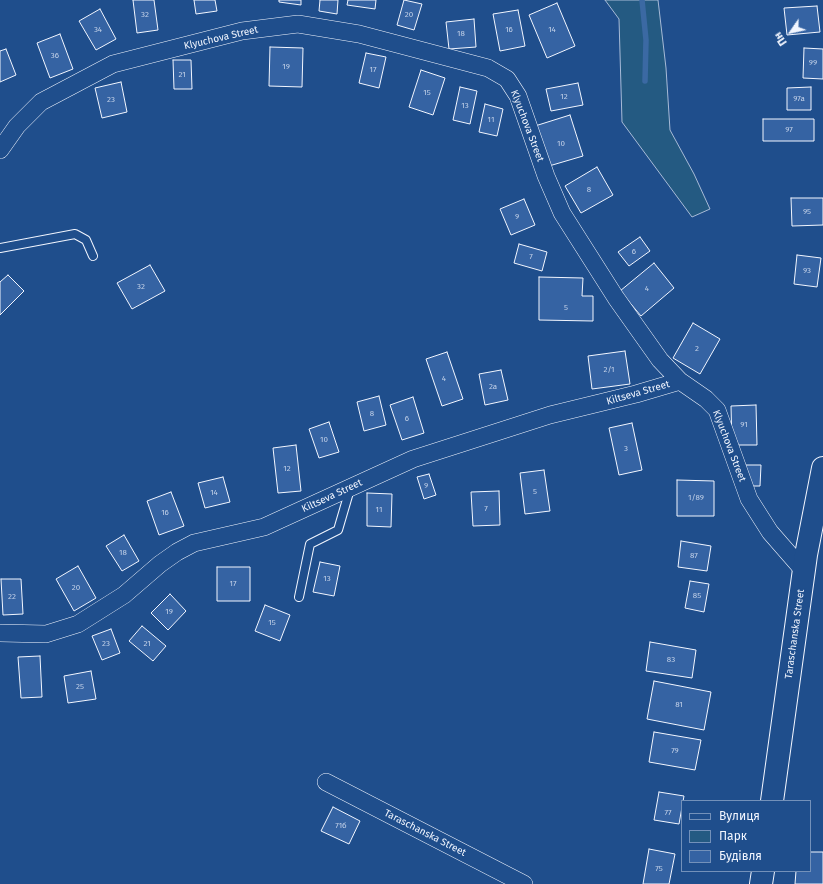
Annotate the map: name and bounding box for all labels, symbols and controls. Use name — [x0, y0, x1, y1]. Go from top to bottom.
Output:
house number: 32 — [141, 10, 149, 20]
house number: 20 — [405, 10, 413, 20]
north arrow — [771, 12, 811, 52]
street label: Klyuchova Street — [183, 24, 259, 52]
house number: 34 — [94, 25, 102, 35]
house number: 16 — [505, 25, 513, 35]
house number: 14 — [548, 25, 556, 35]
house number: 18 — [457, 29, 465, 39]
text: Пн — [771, 30, 790, 48]
house number: 36 — [51, 51, 59, 61]
house number: 99 — [809, 58, 817, 68]
house number: 19 — [282, 62, 290, 72]
house number: 17 — [369, 65, 377, 75]
house number: 21 — [178, 70, 186, 80]
house number: 15 — [423, 88, 431, 98]
street label: Klyuchova Street — [508, 88, 546, 164]
house number: 12 — [560, 92, 568, 102]
house number: 97а — [793, 94, 805, 104]
house number: 23 — [107, 95, 115, 105]
house number: 13 — [461, 101, 469, 111]
house number: 11 — [488, 115, 494, 125]
house number: 97 — [785, 125, 793, 135]
house number: 10 — [557, 139, 565, 149]
house number: 8 — [587, 185, 591, 195]
house number: 95 — [803, 207, 811, 217]
house number: 9 — [515, 212, 519, 222]
house number: 6 — [632, 247, 636, 257]
house number: 7 — [529, 252, 533, 262]
house number: 93 — [803, 266, 811, 276]
house number: 32 — [137, 282, 145, 292]
house number: 4 — [645, 284, 649, 294]
house number: 5 — [564, 303, 568, 313]
house number: 2 — [695, 344, 699, 354]
house number: 2/1 — [603, 365, 615, 375]
house number: 4 — [442, 374, 446, 384]
street label: Kiltseva Street — [605, 378, 671, 408]
house number: 2а — [489, 382, 497, 392]
street label: Klyuchova Street — [710, 408, 748, 484]
house number: 8 — [370, 409, 374, 419]
house number: 6 — [405, 414, 409, 424]
house number: 91 — [740, 420, 748, 430]
house number: 10 — [320, 435, 328, 445]
house number: 3 — [624, 444, 628, 454]
house number: 12 — [283, 464, 291, 474]
street label: Kiltseva Street — [300, 477, 364, 515]
house number: 9 — [424, 481, 428, 491]
house number: 5 — [533, 487, 537, 497]
house number: 14 — [210, 488, 218, 498]
house number: 1/89 — [688, 493, 704, 503]
house number: 7 — [484, 504, 488, 514]
house number: 11 — [376, 505, 382, 515]
house number: 16 — [161, 508, 169, 518]
house number: 18 — [119, 548, 127, 558]
house number: 87 — [690, 551, 698, 561]
house number: 13 — [323, 574, 331, 584]
house number: 17 — [229, 579, 237, 589]
house number: 20 — [72, 583, 80, 593]
street label: Taraschanska Street — [783, 588, 807, 680]
house number: 85 — [693, 591, 701, 601]
house number: 22 — [8, 592, 16, 602]
house number: 19 — [165, 607, 173, 617]
house number: 15 — [268, 618, 276, 628]
house number: 23 — [102, 639, 110, 649]
house number: 21 — [143, 639, 151, 649]
house number: 83 — [667, 655, 675, 665]
house number: 25 — [76, 682, 84, 692]
house number: 81 — [675, 700, 683, 710]
house number: 79 — [671, 746, 679, 756]
legend — [681, 800, 811, 872]
street label: Taraschanska Street — [382, 807, 468, 859]
house number: 77 — [664, 808, 672, 818]
text: Вулиця — [719, 809, 760, 823]
house number: 71б — [335, 821, 347, 831]
text: Парк — [719, 829, 747, 843]
text: Будівля — [719, 849, 762, 863]
house number: 75 — [655, 864, 663, 874]

